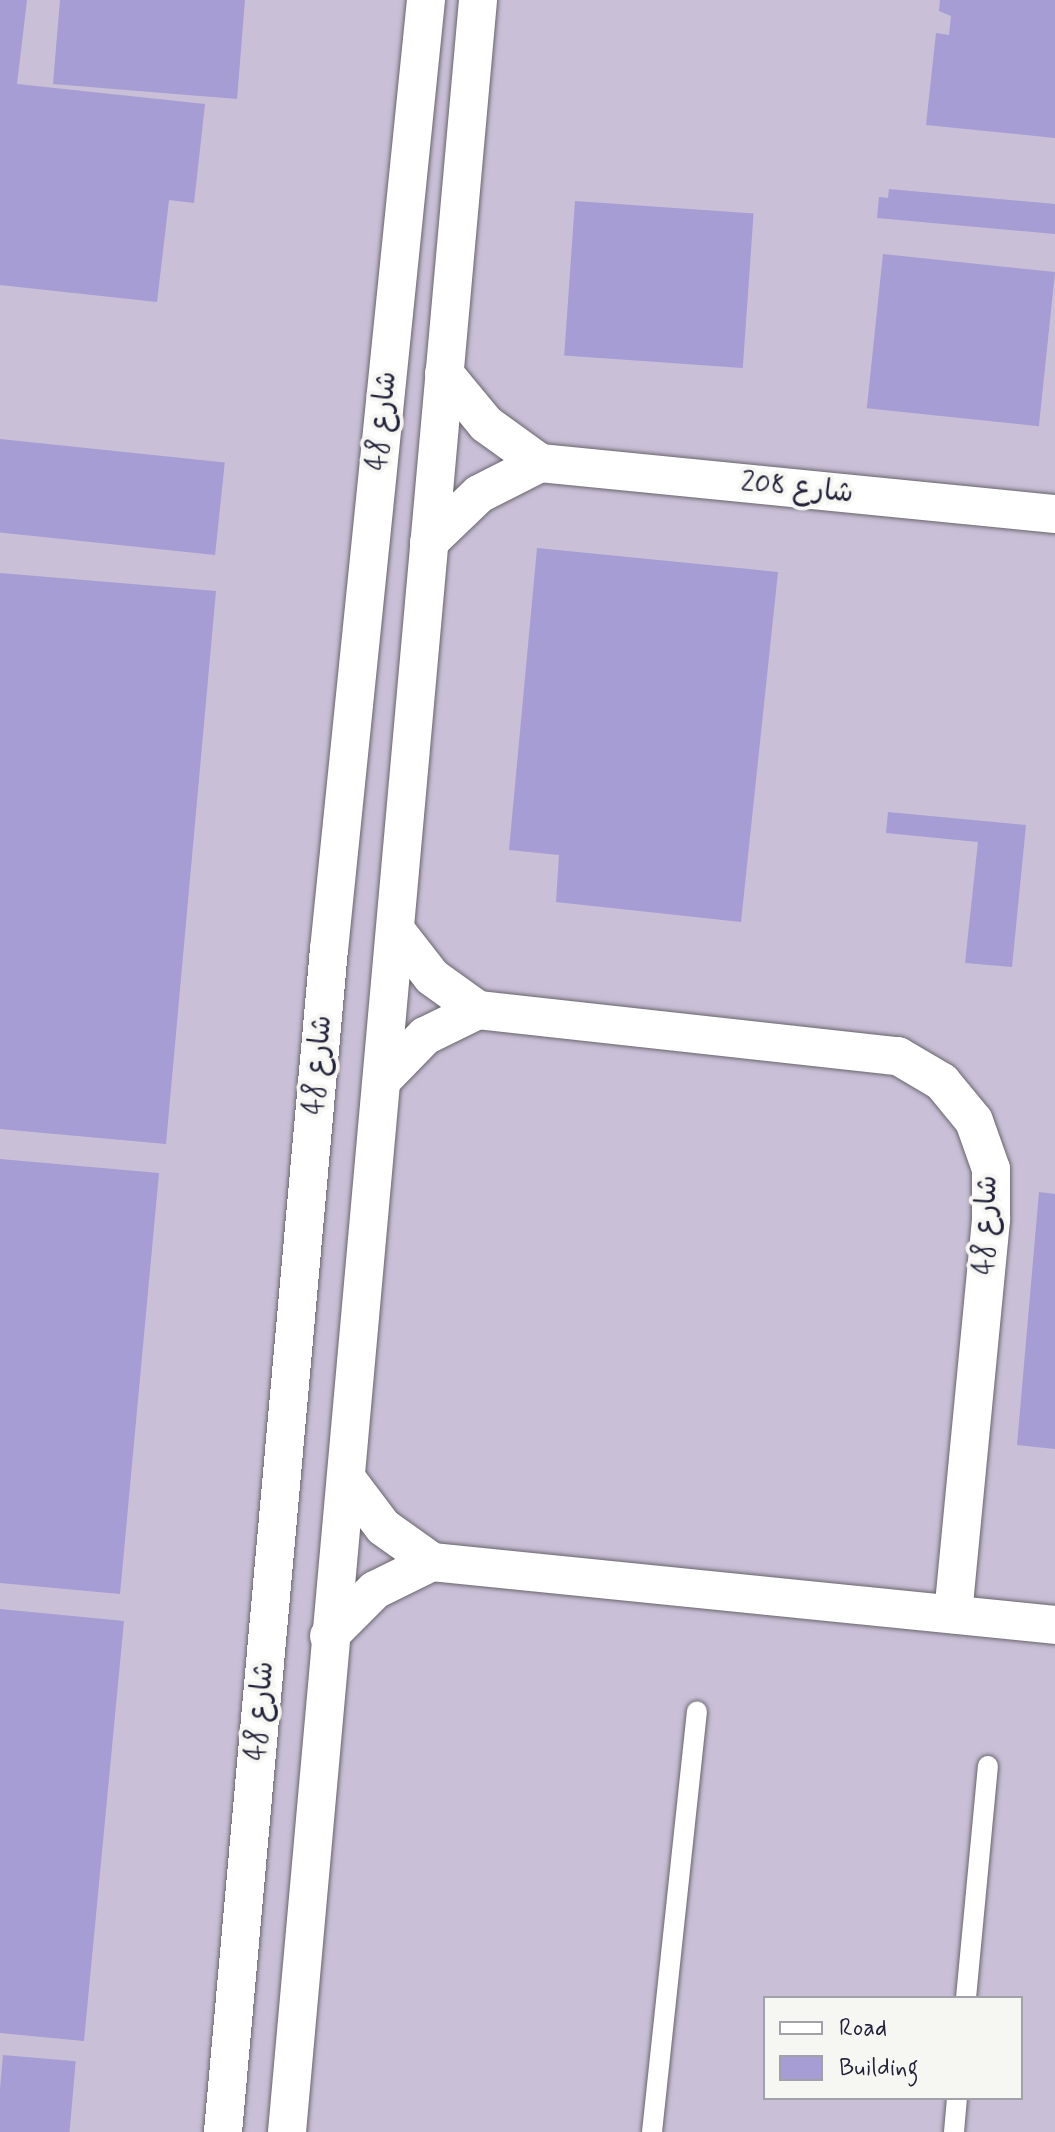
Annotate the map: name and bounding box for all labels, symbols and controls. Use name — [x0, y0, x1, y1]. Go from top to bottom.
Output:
street label: شارع 48 — [361, 370, 405, 472]
street label: شارع 208 — [739, 466, 855, 512]
street label: شارع 48 — [298, 1014, 340, 1116]
street label: شارع 48 — [968, 1175, 1006, 1275]
street label: شارع 48 — [240, 1660, 282, 1762]
legend — [763, 1996, 1023, 2100]
text: Road — [839, 2013, 887, 2044]
text: Building — [839, 2053, 919, 2084]

